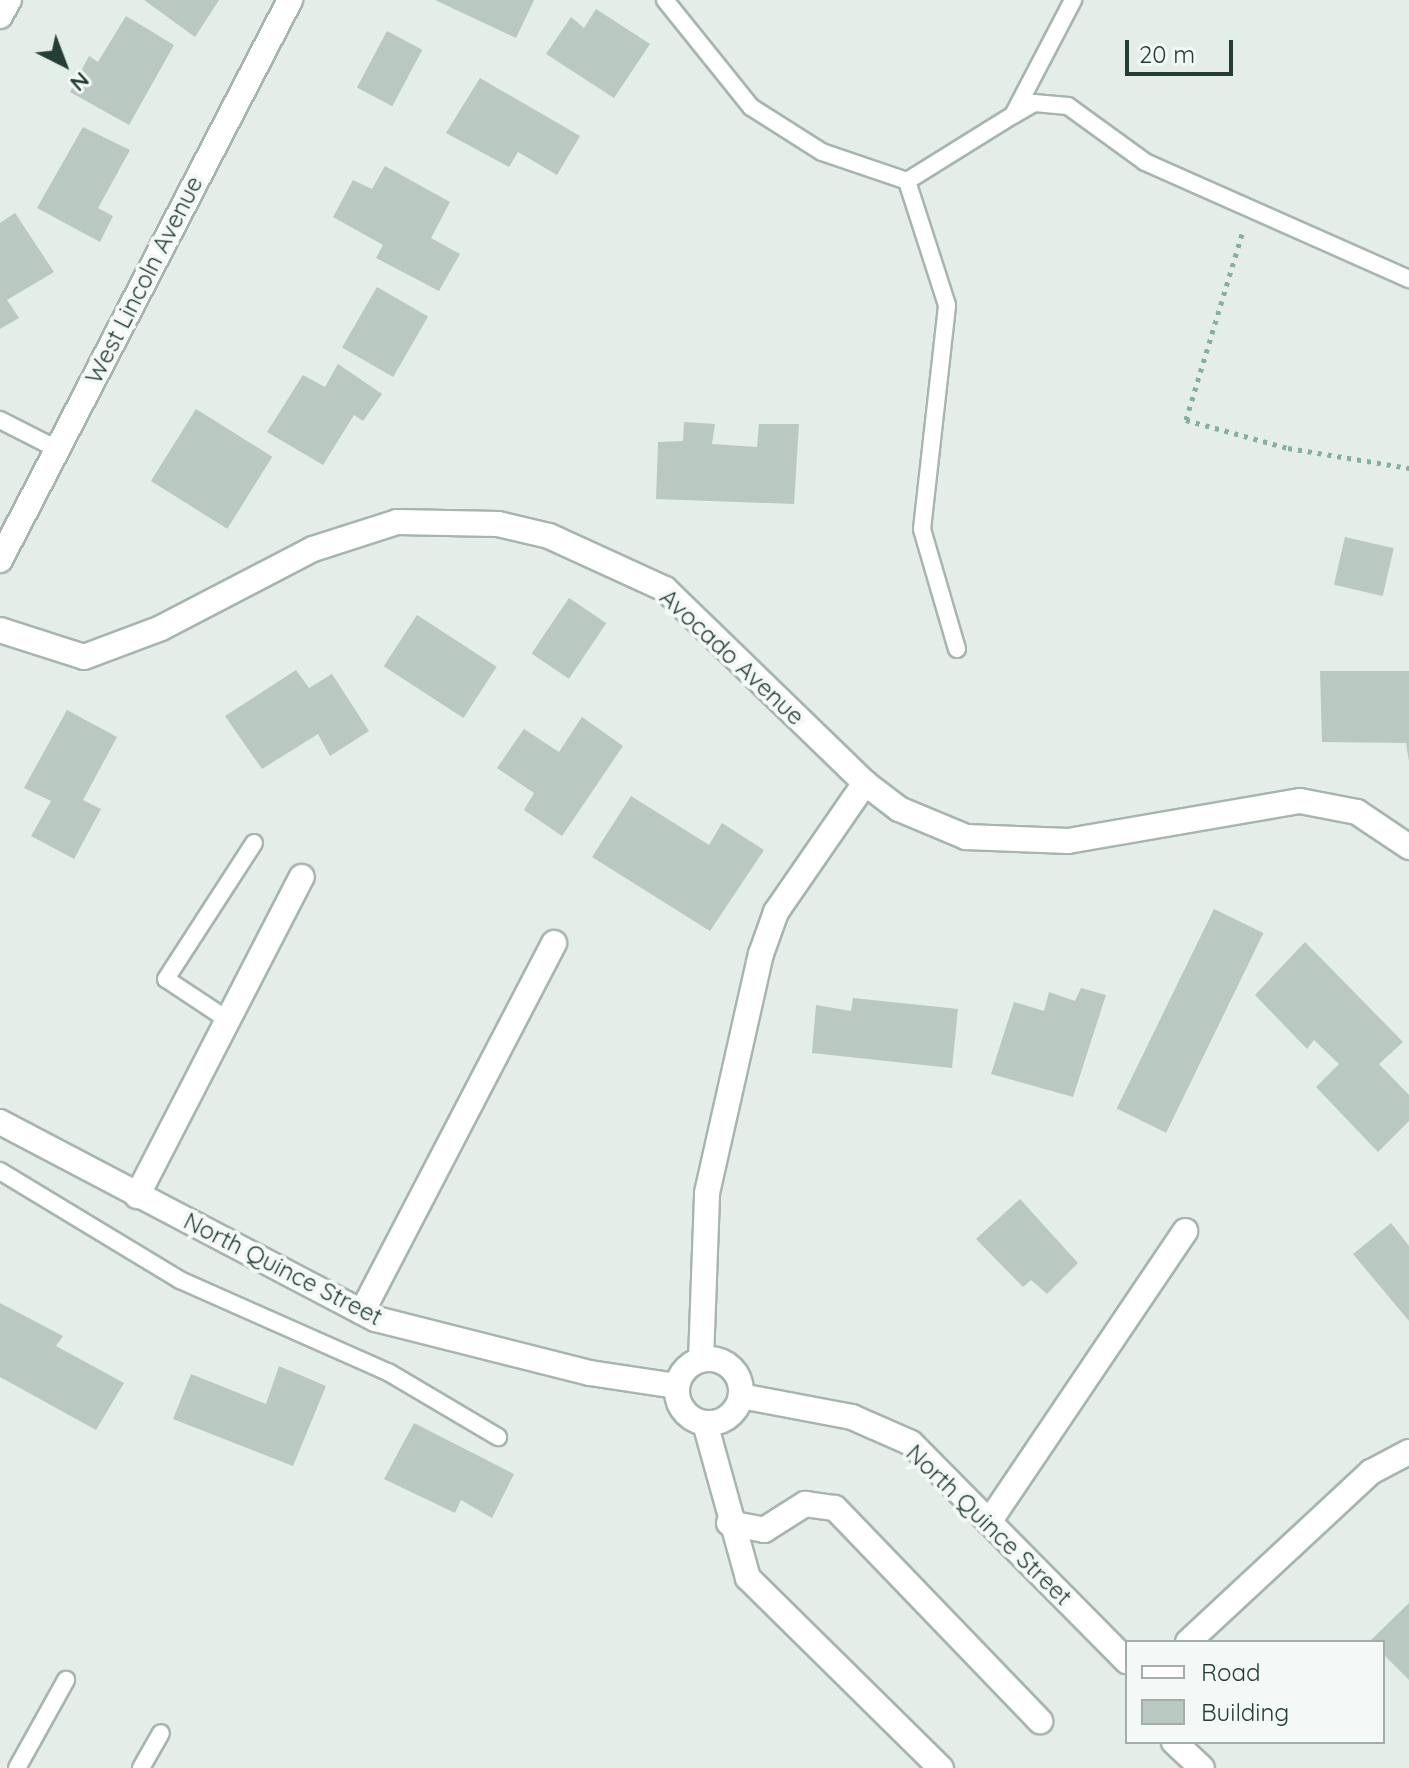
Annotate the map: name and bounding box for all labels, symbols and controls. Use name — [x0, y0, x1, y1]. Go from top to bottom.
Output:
north arrow — [24, 24, 104, 104]
scale bar — [1129, 24, 1237, 74]
text: 20 m — [1139, 39, 1195, 69]
text: N — [65, 66, 95, 98]
street label: West Lincoln Avenue — [79, 171, 209, 389]
street label: Avocado Avenue — [654, 583, 810, 731]
street label: North Quince Street — [179, 1206, 387, 1332]
street label: North Quince Street — [900, 1439, 1078, 1611]
legend — [1125, 1640, 1385, 1744]
text: Road — [1201, 1657, 1261, 1687]
text: Building — [1201, 1697, 1289, 1727]

